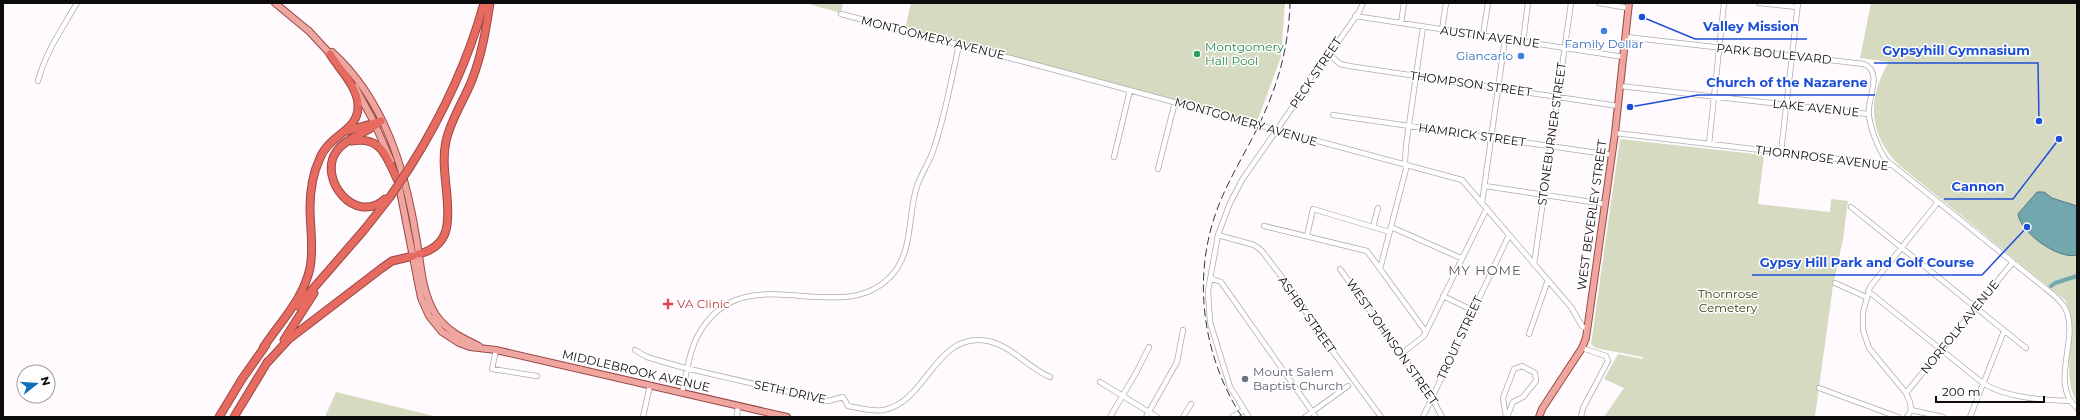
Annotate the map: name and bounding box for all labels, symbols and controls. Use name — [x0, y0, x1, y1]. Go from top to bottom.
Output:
street label: MONTGOMERY AVENUE — [860, 12, 1007, 63]
callout: Valley Mission — [1695, 14, 1807, 39]
text: Valley Mission — [1702, 18, 1799, 34]
street label: AUSTIN AVENUE — [1439, 22, 1541, 51]
marker: Family Dollar — [1599, 26, 1609, 36]
street label: PECK STREET — [1286, 34, 1345, 111]
place label: Family Dollar — [1565, 36, 1644, 51]
callout: Gypsyhill Gymnasium — [1874, 38, 2038, 63]
place label: Montgomery Hall Pool — [1205, 39, 1284, 68]
street label: PARK BOULEVARD — [1716, 40, 1832, 67]
text: Gypsyhill Gymnasium — [1882, 42, 2030, 58]
place label: Giancarlo — [1456, 48, 1513, 63]
marker: Montgomery Hall Pool — [1192, 49, 1202, 59]
marker: Giancarlo — [1516, 51, 1526, 61]
street label: STONEBURNER STREET — [1534, 61, 1569, 207]
street label: THOMPSON STREET — [1409, 68, 1533, 99]
callout: Church of the Nazarene — [1698, 70, 1875, 95]
text: Church of the Nazarene — [1706, 74, 1868, 90]
street label: MONTGOMERY AVENUE — [1173, 94, 1319, 149]
street label: LAKE AVENUE — [1772, 95, 1860, 120]
street label: HAMRICK STREET — [1418, 120, 1527, 149]
street label: WEST BEVERLEY STREET — [1574, 139, 1610, 291]
street label: THORNROSE AVENUE — [1755, 142, 1890, 173]
callout: Cannon — [1944, 174, 2013, 199]
text: Cannon — [1952, 178, 2004, 194]
callout: Gypsy Hill Park and Golf Course — [1752, 250, 1982, 275]
text: Gypsy Hill Park and Golf Course — [1760, 254, 1974, 270]
district label: MY HOME — [1448, 262, 1522, 278]
street label: ASHBY STREET — [1275, 273, 1340, 356]
street label: WEST JOHNSON STREET — [1343, 276, 1442, 408]
street label: NORFOLK AVENUE — [1917, 277, 2002, 377]
park label: Thornrose Cemetery — [1698, 286, 1758, 315]
street label: TROUT STREET — [1434, 293, 1486, 382]
place label: VA Clinic — [677, 296, 730, 311]
marker: VA Clinic — [662, 298, 674, 310]
street label: MIDDLEBROOK AVENUE — [561, 346, 711, 395]
north arrow — [16, 364, 56, 404]
place label: Mount Salem Baptist Church — [1253, 364, 1343, 393]
marker: Mount Salem Baptist Church — [1240, 374, 1250, 384]
text: N — [38, 375, 54, 387]
street label: SETH DRIVE — [753, 377, 828, 406]
scale bar — [1936, 378, 2044, 404]
text: 200 m — [1942, 384, 1981, 399]

